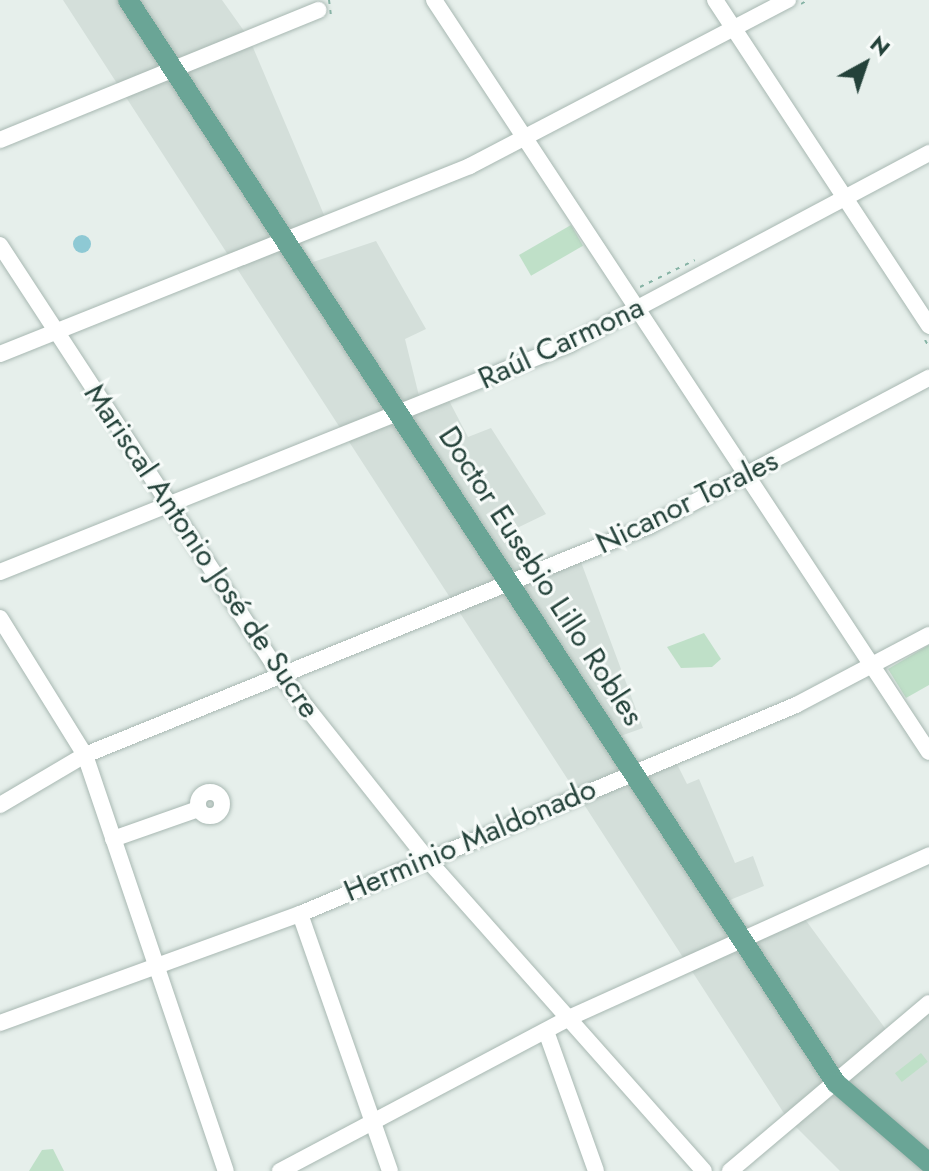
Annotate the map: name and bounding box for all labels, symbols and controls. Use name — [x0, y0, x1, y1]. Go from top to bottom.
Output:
north arrow — [825, 24, 905, 104]
text: N — [863, 28, 897, 63]
street label: Raúl Carmona — [473, 289, 649, 397]
street label: Mariscal Antonio José de Sucre — [77, 377, 327, 725]
street label: Doctor Eusebio Lillo Robles — [431, 420, 651, 732]
street label: Nicanor Torales — [590, 442, 784, 562]
street label: Herminio Maldonado — [339, 771, 601, 909]

